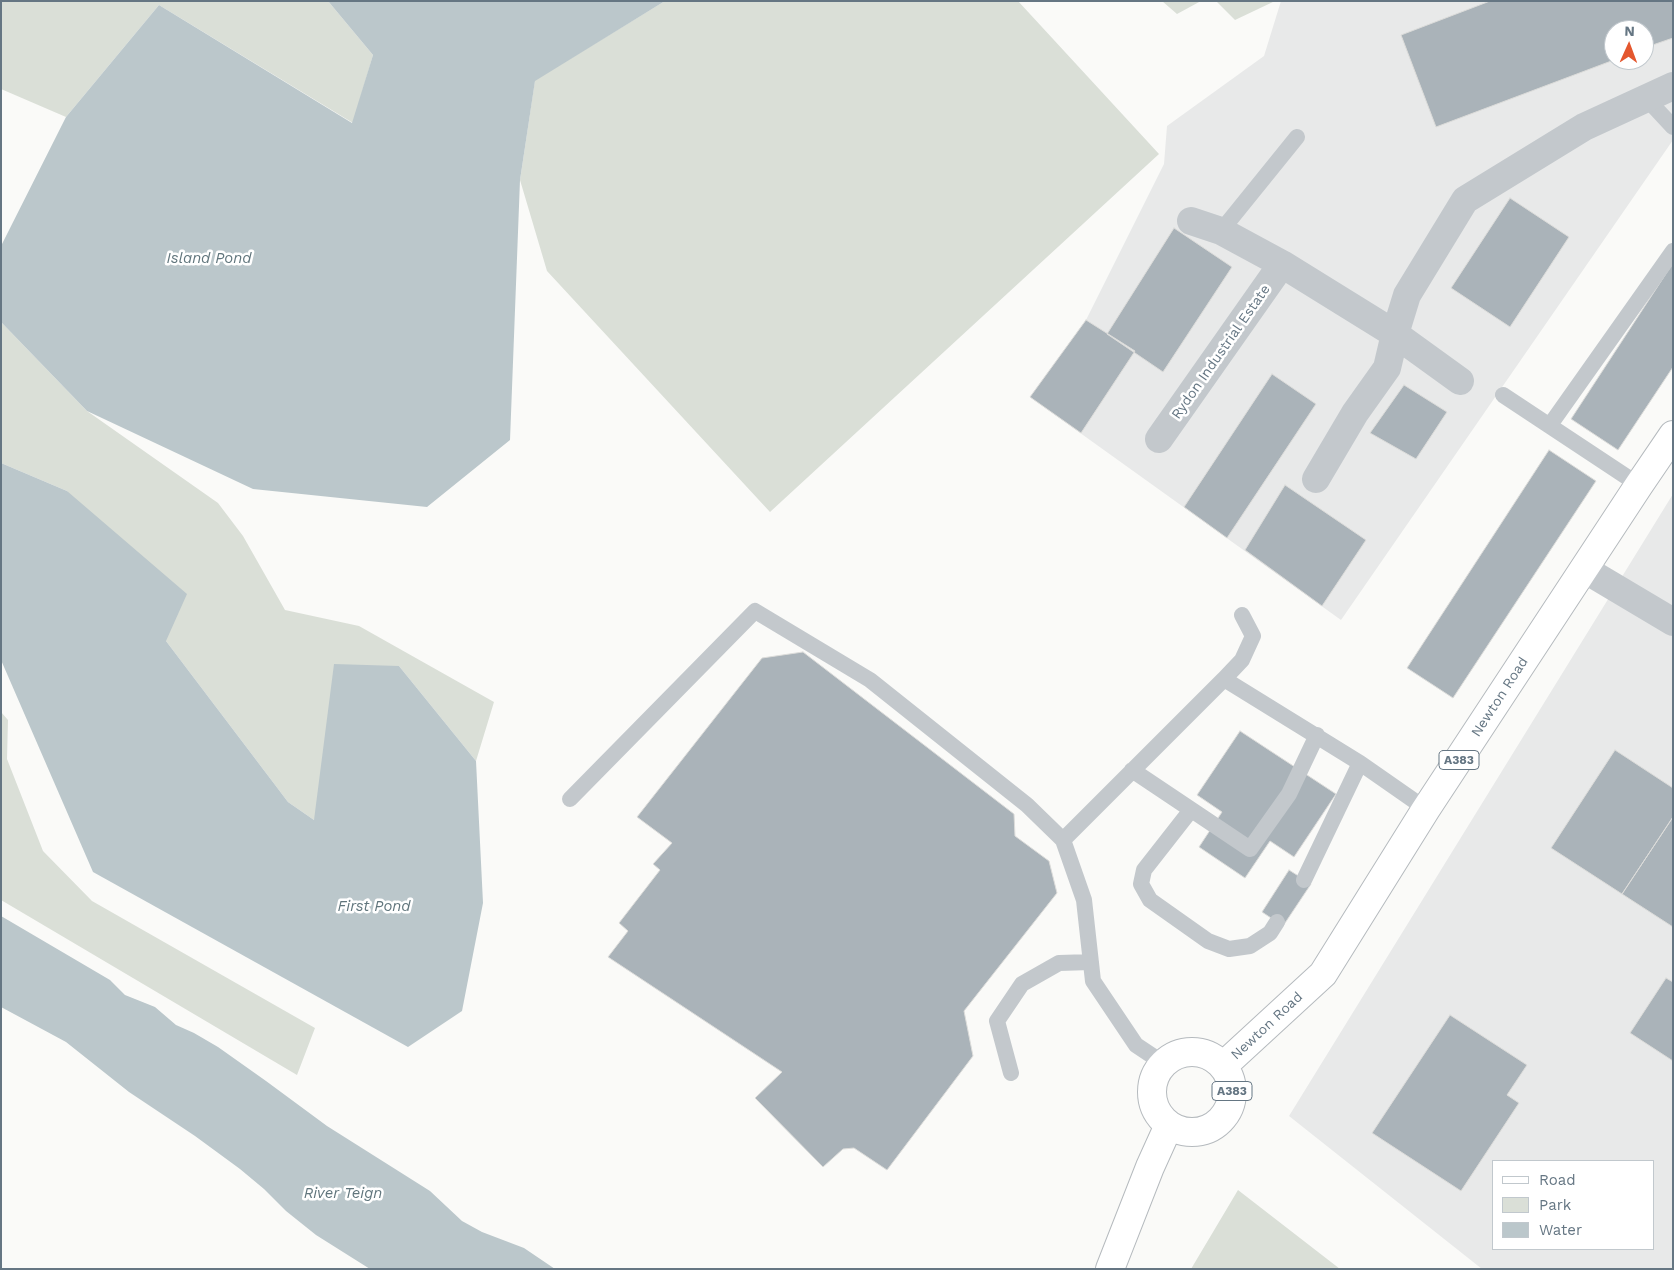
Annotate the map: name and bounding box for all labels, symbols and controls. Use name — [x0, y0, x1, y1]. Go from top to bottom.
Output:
north arrow — [1604, 20, 1654, 70]
text: N — [1624, 23, 1635, 39]
water label: Island Pond — [167, 250, 251, 268]
street label: Rydon Industrial Estate — [1168, 282, 1274, 422]
street label: Newton Road — [1468, 654, 1532, 740]
road number: A383 — [1439, 750, 1479, 770]
water label: First Pond — [338, 898, 410, 916]
street label: Newton Road — [1228, 989, 1306, 1063]
road number: A383 — [1212, 1082, 1252, 1100]
legend — [1492, 1160, 1654, 1250]
text: Road — [1539, 1171, 1576, 1189]
water label: River Teign — [304, 1185, 382, 1203]
text: Park — [1539, 1196, 1571, 1214]
text: Water — [1539, 1221, 1582, 1239]

